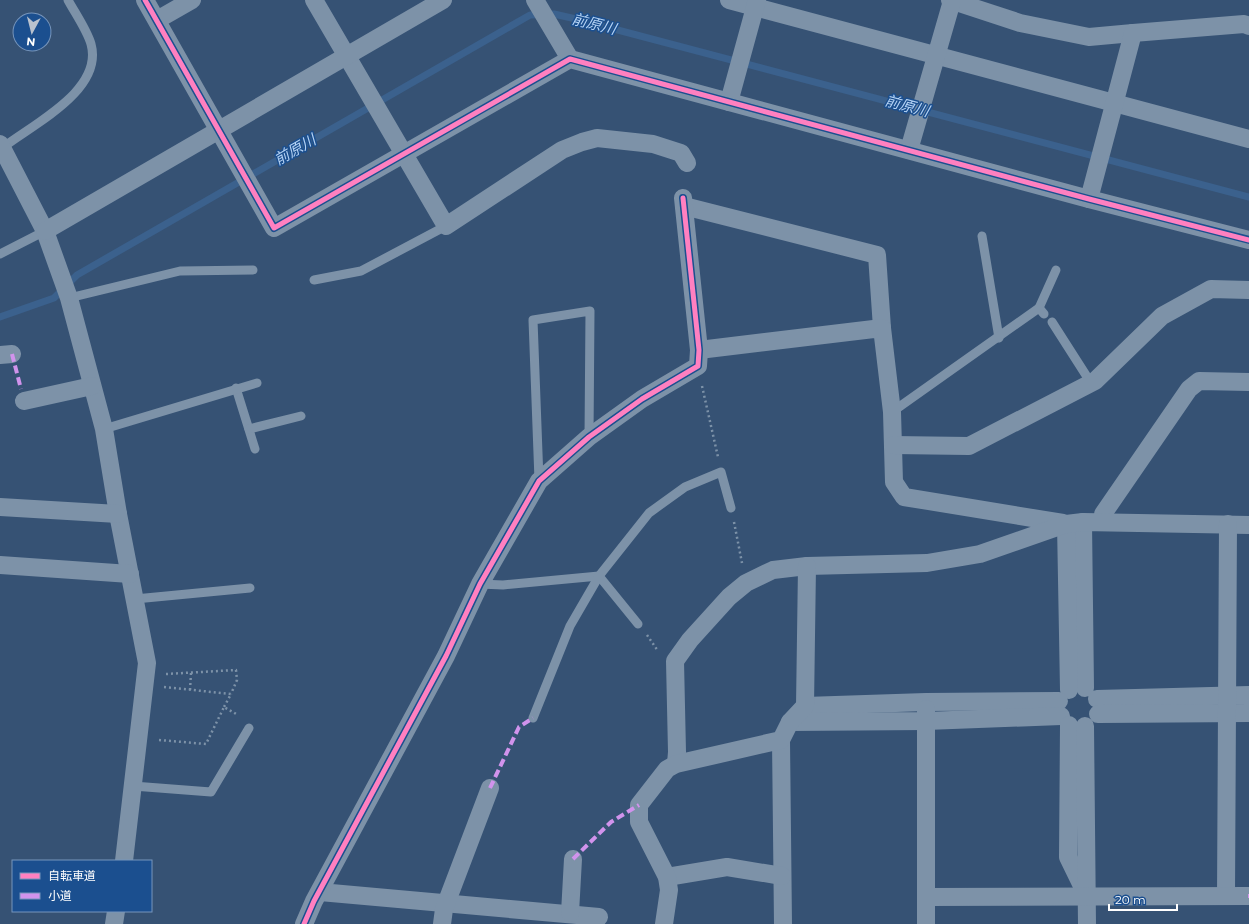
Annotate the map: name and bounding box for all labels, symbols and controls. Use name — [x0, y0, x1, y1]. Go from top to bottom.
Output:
water label: 前原川 — [570, 9, 620, 39]
north arrow — [12, 12, 52, 52]
text: N — [26, 34, 36, 49]
water label: 前原川 — [883, 91, 933, 121]
water label: 前原川 — [271, 129, 321, 169]
legend — [12, 860, 152, 912]
text: 自転車道 — [48, 868, 96, 883]
scale bar — [1109, 886, 1177, 912]
text: 小道 — [48, 888, 72, 903]
text: 20 m — [1115, 892, 1146, 907]

